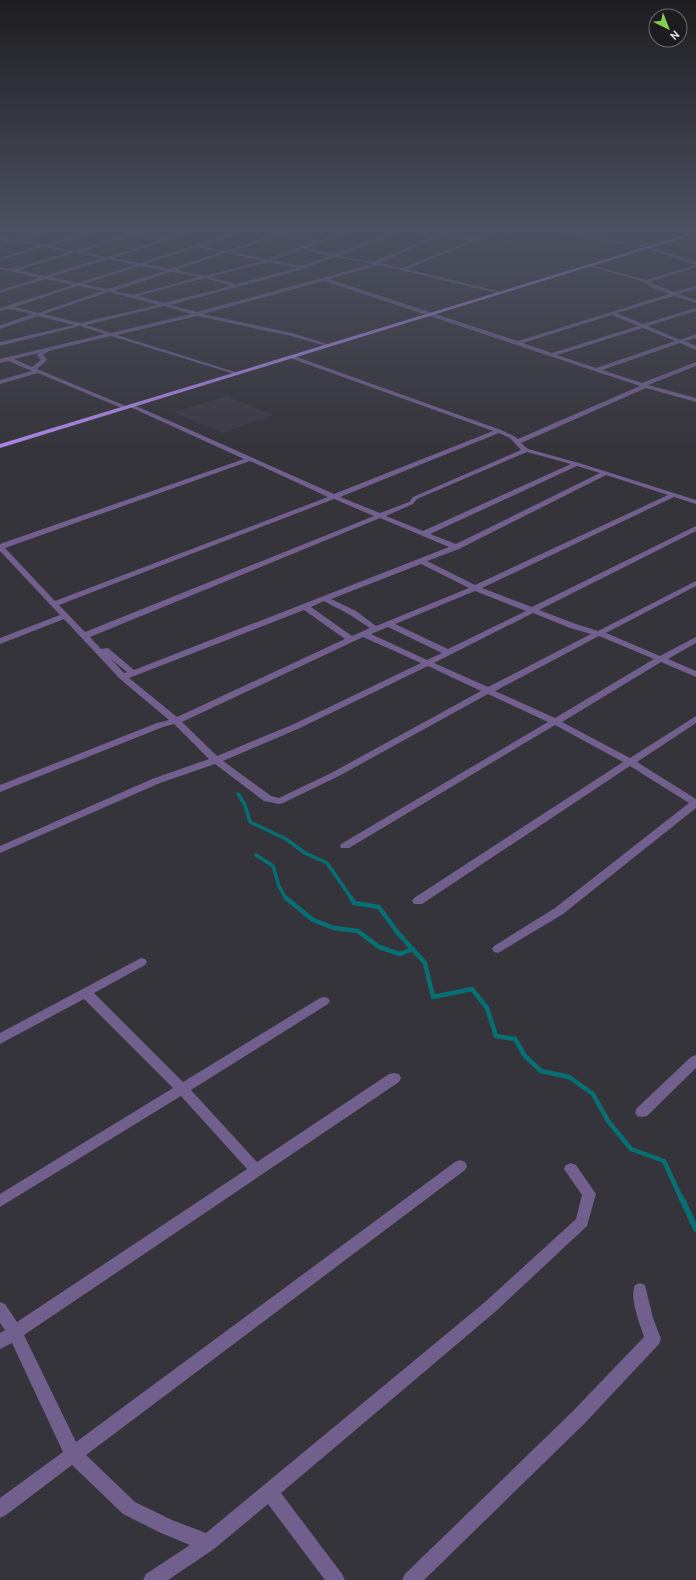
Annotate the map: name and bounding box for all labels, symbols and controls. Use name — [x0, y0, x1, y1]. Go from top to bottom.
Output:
north arrow — [648, 8, 688, 48]
text: N — [667, 28, 682, 43]

